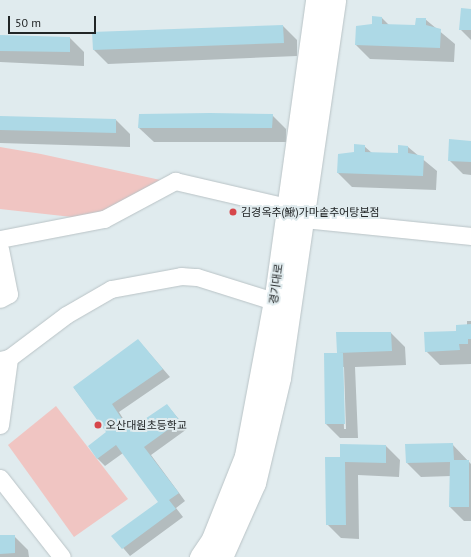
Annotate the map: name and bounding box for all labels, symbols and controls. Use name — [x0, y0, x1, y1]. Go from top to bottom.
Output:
scale bar — [10, 8, 98, 34]
text: 50 m — [15, 15, 41, 30]
place label: 김경옥추(鰍)가마솥추어탕본점 — [241, 205, 380, 219]
marker: 김경옥추(鰍)가마솥추어탕본점 — [228, 207, 238, 217]
street label: 경기대로 — [267, 263, 285, 305]
place label: 오산대원초등학교 — [106, 418, 187, 432]
marker: 오산대원초등학교 — [93, 420, 103, 430]

